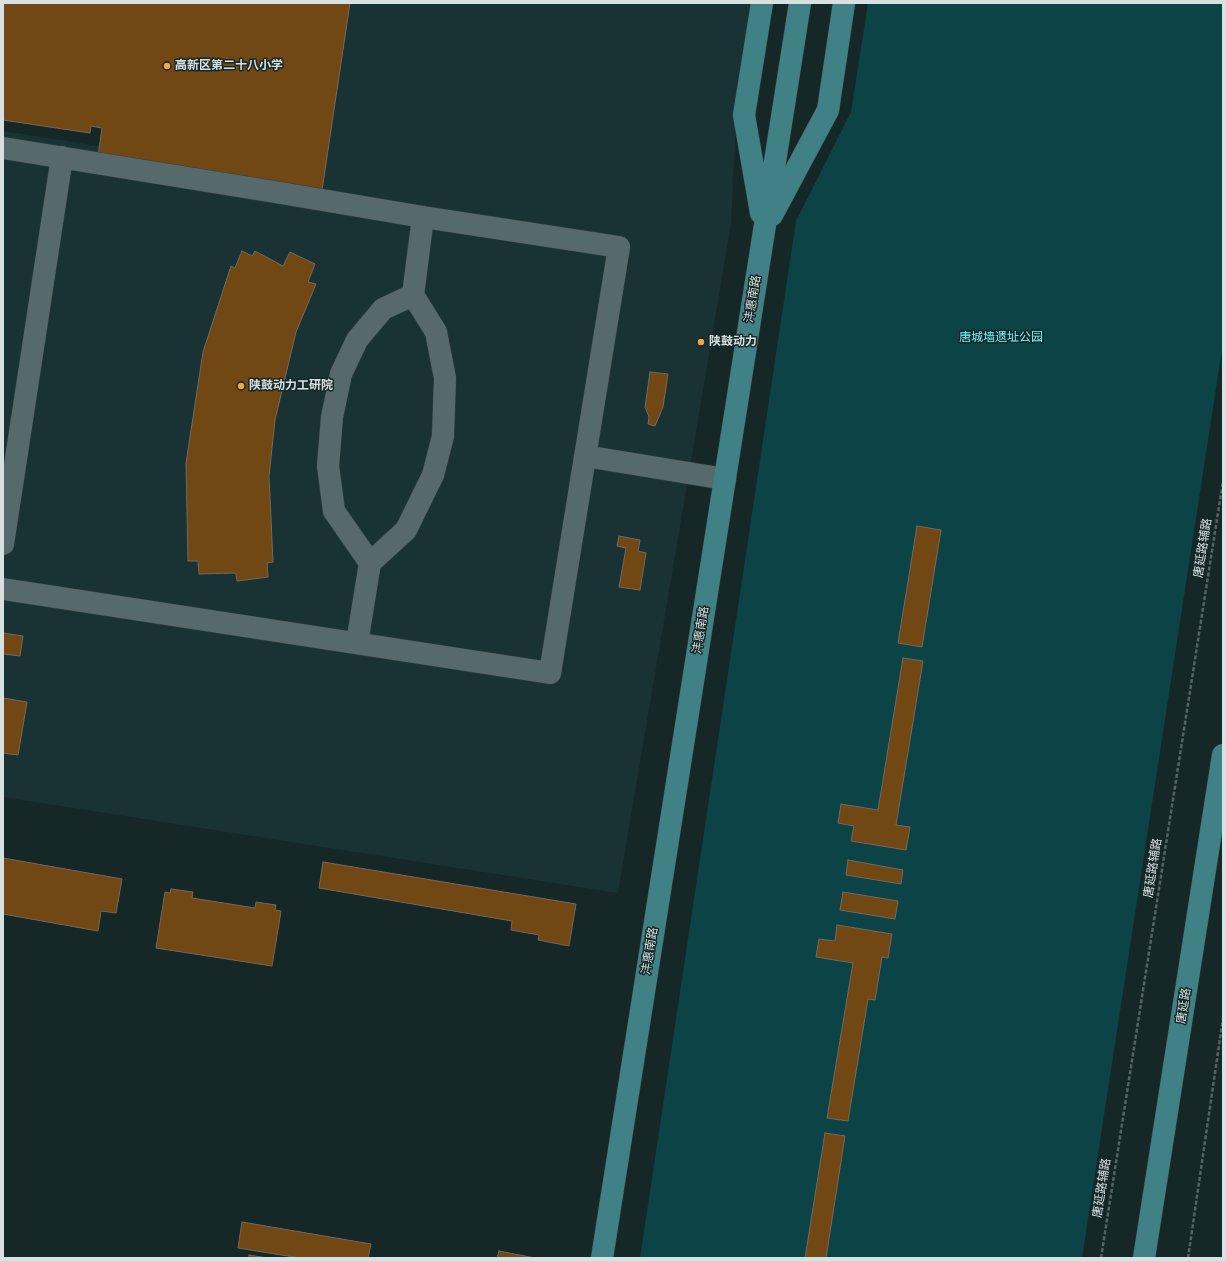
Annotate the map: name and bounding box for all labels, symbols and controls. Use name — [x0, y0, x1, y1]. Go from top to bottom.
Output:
place label: 高新区第二十八小学 — [175, 59, 283, 73]
marker: 高新区第二十八小学 — [162, 61, 172, 71]
street label: 沣惠南路 — [742, 274, 764, 324]
park label: 唐城墙遗址公园 — [959, 331, 1043, 345]
place label: 陕鼓动力 — [709, 335, 757, 349]
marker: 陕鼓动力 — [696, 337, 706, 347]
place label: 陕鼓动力工研院 — [249, 379, 333, 393]
marker: 陕鼓动力工研院 — [236, 381, 246, 391]
street label: 唐延路辅路 — [1191, 517, 1215, 579]
street label: 沣惠南路 — [690, 605, 712, 655]
street label: 唐延路辅路 — [1141, 837, 1165, 899]
street label: 沣惠南路 — [639, 926, 661, 976]
street label: 唐延路 — [1174, 987, 1194, 1025]
street label: 唐延路辅路 — [1090, 1157, 1114, 1219]

